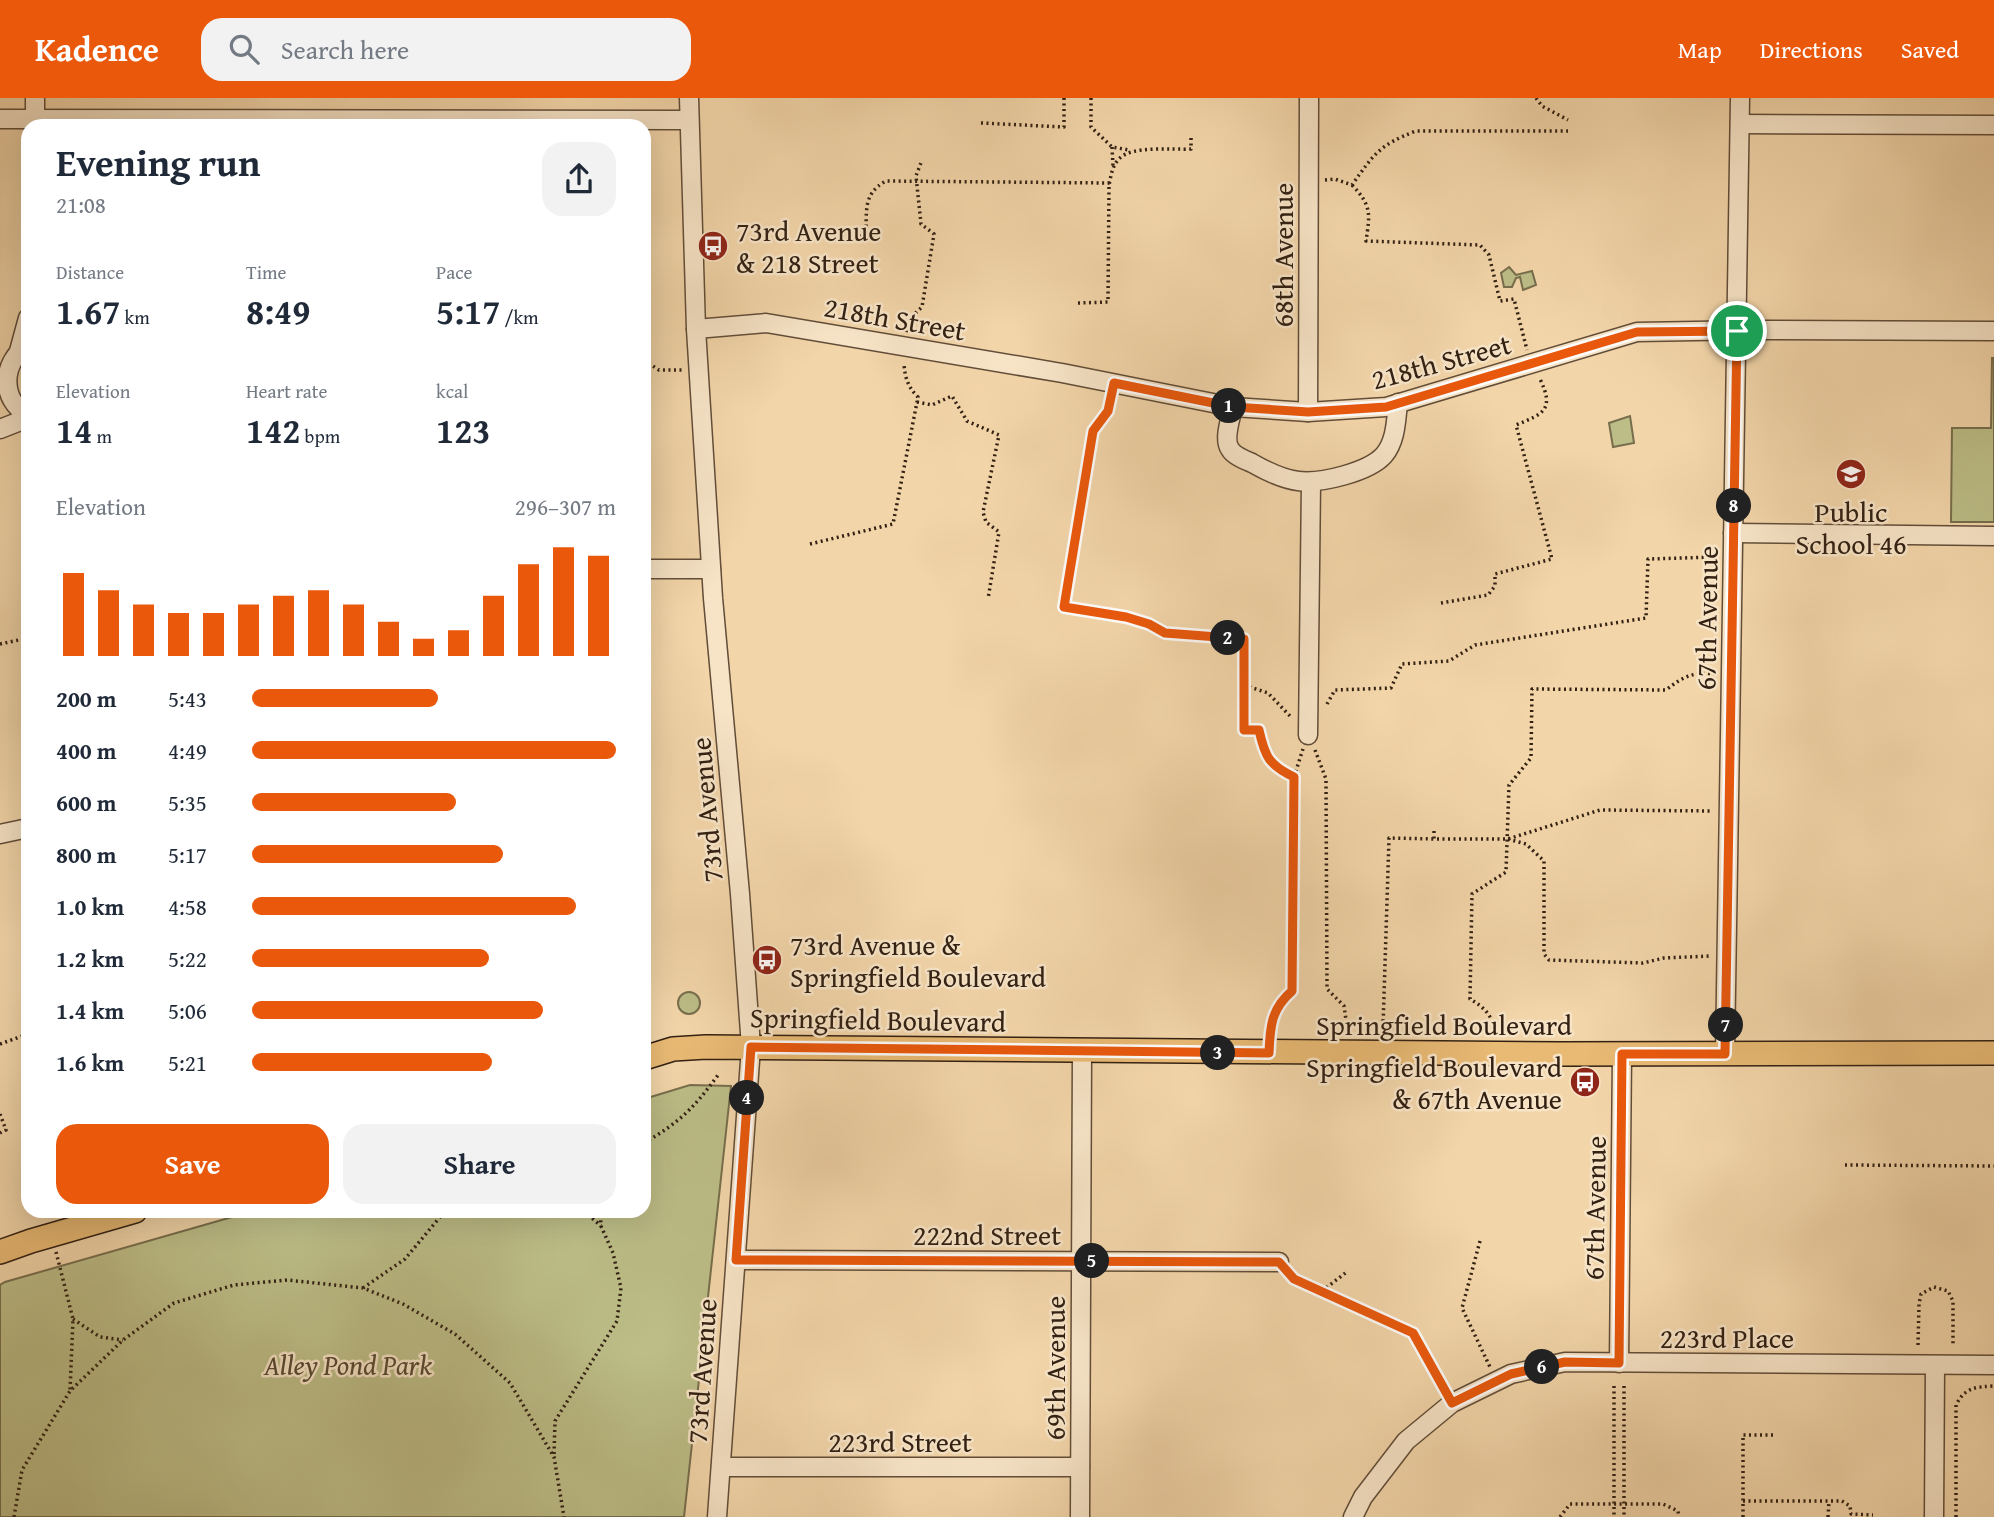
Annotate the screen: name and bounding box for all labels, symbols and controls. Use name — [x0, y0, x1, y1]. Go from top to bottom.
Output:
search box — [201, 18, 691, 81]
text: Kadence — [35, 25, 159, 73]
icon: search — [225, 30, 263, 68]
text: Search here — [281, 30, 409, 69]
text: Map — [1678, 32, 1722, 67]
text: Directions — [1760, 32, 1863, 67]
text: Saved — [1901, 32, 1959, 67]
text: Evening run — [56, 134, 260, 190]
button: share — [542, 142, 616, 216]
street label: 68th Avenue — [1262, 183, 1303, 327]
text: 21:08 — [56, 188, 106, 221]
place label: 73rd Avenue & 218 Street — [736, 210, 881, 283]
bus stop icon: 73rd Avenue & 218 Street — [696, 229, 730, 263]
text: Distance — [56, 258, 124, 286]
text: Time — [246, 258, 286, 286]
text: Pace — [436, 258, 473, 286]
street label: 218th Street — [821, 285, 969, 351]
text: 1.67 — [56, 286, 120, 337]
text: 8:49 — [246, 286, 310, 337]
text: 5:17 — [436, 286, 500, 337]
pin — [1707, 301, 1767, 361]
text: km — [120, 303, 150, 331]
text: /km — [500, 303, 539, 331]
icon: arrive — [1718, 312, 1756, 350]
street label: 218th Street — [1367, 323, 1515, 399]
text: Elevation — [56, 377, 130, 405]
text: Heart rate — [246, 377, 327, 405]
text: kcal — [436, 377, 468, 405]
pin: 1 — [1212, 388, 1246, 424]
text: 1 — [1224, 391, 1233, 419]
text: 14 — [56, 405, 92, 456]
text: 142 — [246, 405, 300, 456]
text: 123 — [436, 405, 490, 456]
text: m — [92, 422, 112, 450]
text: bpm — [300, 422, 340, 450]
school or university icon: Public School 46 — [1834, 457, 1868, 491]
pin: 8 — [1716, 488, 1752, 524]
text: Elevation — [56, 490, 146, 523]
text: 296–307 m — [515, 490, 616, 523]
text: 8 — [1729, 491, 1738, 519]
place label: Public School 46 — [1796, 491, 1906, 564]
street label: 67th Avenue — [1684, 545, 1728, 691]
pin: 2 — [1210, 620, 1246, 656]
text: 2 — [1223, 623, 1232, 651]
text: 200 m — [56, 682, 117, 715]
text: 5:43 — [168, 682, 207, 715]
text: 400 m — [56, 734, 117, 767]
text: 4:49 — [168, 734, 207, 767]
street label: 73rd Avenue — [679, 736, 733, 884]
text: 600 m — [56, 786, 117, 819]
text: 5:35 — [168, 786, 207, 819]
text: 800 m — [56, 838, 117, 871]
text: 5:17 — [168, 838, 207, 871]
text: 1.0 km — [56, 890, 124, 923]
text: 4:58 — [168, 890, 207, 923]
place label: 73rd Avenue & Springfield Boulevard — [790, 924, 1046, 997]
text: 1.2 km — [56, 942, 124, 975]
text: 5:22 — [168, 942, 207, 975]
bus stop icon: 73rd Avenue & Springfield Boulevard — [750, 943, 784, 977]
text: 1.4 km — [56, 994, 124, 1027]
text: 5:06 — [168, 994, 207, 1027]
street label: Springfield Boulevard — [750, 996, 1006, 1042]
street label: Springfield Boulevard — [1316, 1004, 1572, 1045]
pin: 7 — [1708, 1007, 1744, 1042]
text: 7 — [1721, 1010, 1730, 1038]
pin: 3 — [1200, 1035, 1236, 1070]
text: 3 — [1213, 1038, 1222, 1066]
text: 1.6 km — [56, 1046, 124, 1079]
text: 5:21 — [168, 1046, 207, 1079]
place label: Springfield Boulevard & 67th Avenue — [1306, 1046, 1562, 1119]
bus stop icon: Springfield Boulevard & 67th Avenue — [1568, 1065, 1602, 1099]
pin: 4 — [730, 1080, 764, 1116]
text: 4 — [742, 1083, 751, 1111]
button: Save — [56, 1124, 329, 1204]
button: Share — [343, 1124, 616, 1204]
street label: 67th Avenue — [1572, 1135, 1616, 1281]
street label: 222nd Street — [913, 1214, 1061, 1255]
pin: 5 — [1074, 1244, 1110, 1278]
text: 5 — [1087, 1246, 1096, 1274]
street label: 69th Avenue — [1034, 1296, 1075, 1440]
street label: 73rd Avenue — [675, 1297, 727, 1445]
street label: 223rd Place — [1660, 1317, 1794, 1358]
park label: Alley Pond Park — [263, 1344, 432, 1385]
pin: 6 — [1524, 1350, 1560, 1384]
text: 6 — [1537, 1352, 1546, 1380]
street label: 223rd Street — [828, 1421, 972, 1462]

